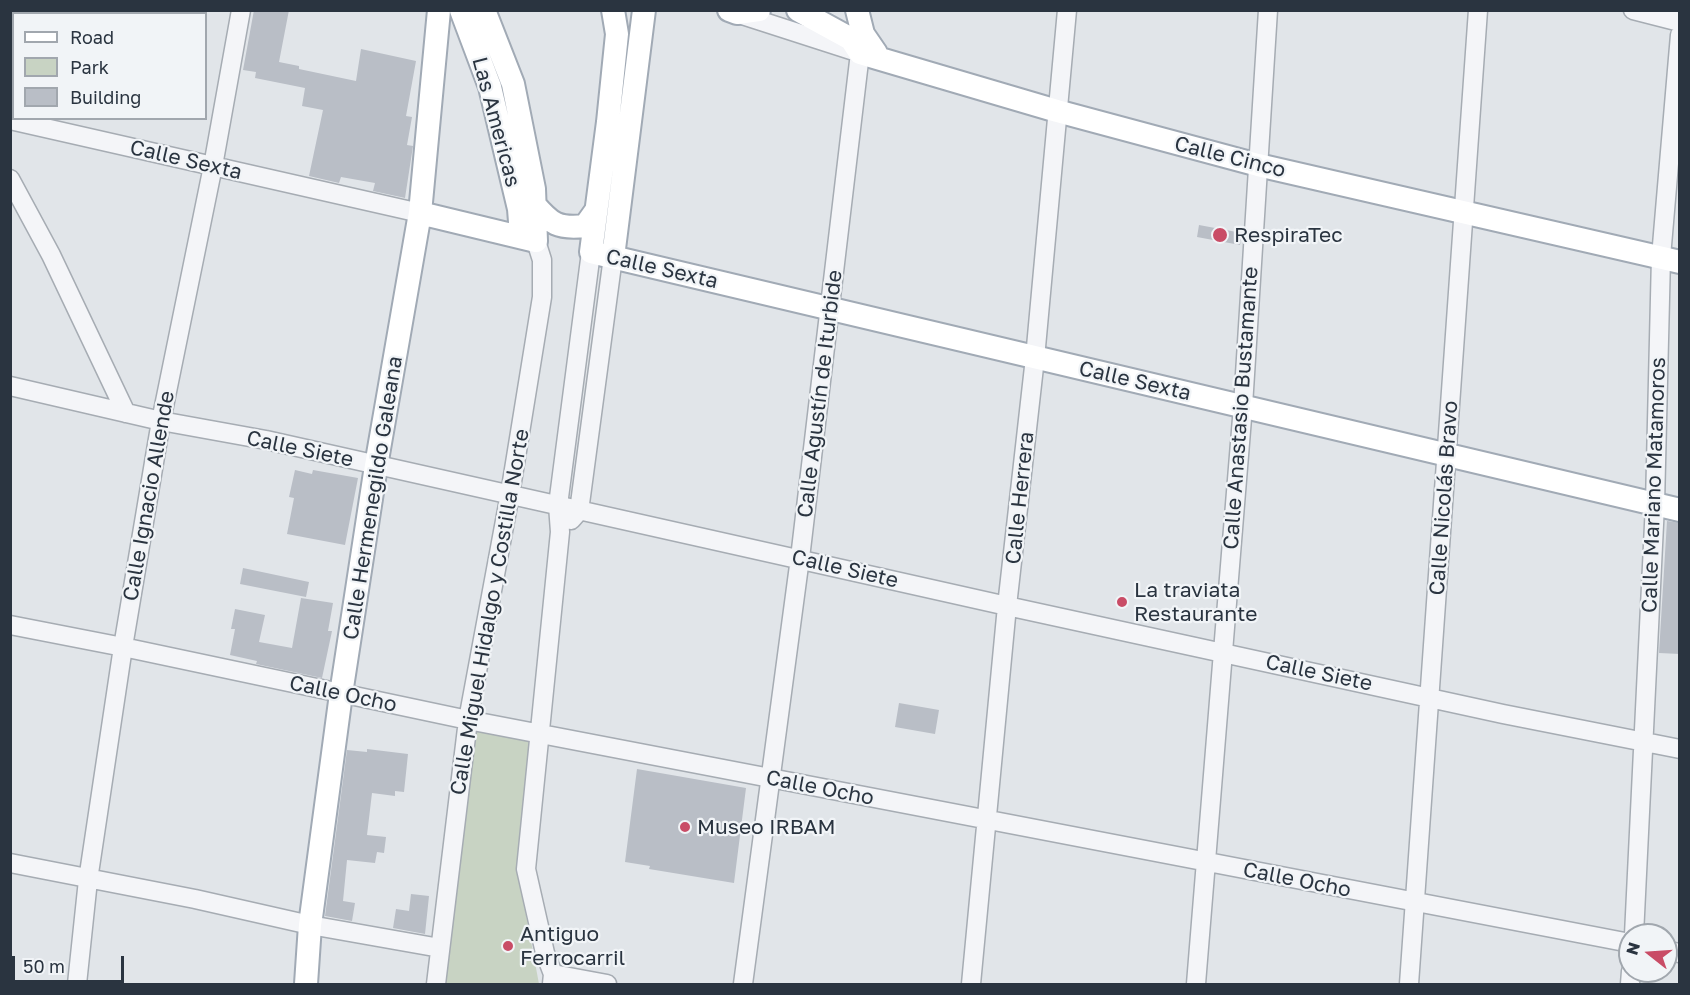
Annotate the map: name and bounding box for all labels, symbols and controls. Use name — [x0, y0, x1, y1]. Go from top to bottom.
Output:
legend — [12, 12, 207, 120]
text: Road — [70, 26, 114, 48]
street label: Las Americas — [467, 54, 525, 190]
text: Park — [70, 56, 109, 78]
text: Building — [70, 86, 141, 108]
street label: Calle Cinco — [1172, 131, 1288, 183]
street label: Calle Sexta — [128, 135, 244, 185]
place label: RespiraTec — [1234, 222, 1343, 248]
marker: RespiraTec — [1211, 226, 1229, 244]
street label: Calle Sexta — [604, 244, 720, 294]
street label: Calle Anastasio Bustamante — [1219, 266, 1263, 550]
street label: Calle Agustín de Iturbide — [792, 269, 848, 519]
street label: Calle Hermenegildo Galeana — [338, 354, 408, 642]
street label: Calle Sexta — [1077, 356, 1193, 406]
street label: Calle Mariano Matamoros — [1637, 357, 1671, 613]
street label: Calle Ignacio Allende — [118, 389, 180, 603]
street label: Calle Nicolás Bravo — [1425, 400, 1463, 596]
street label: Calle Siete — [244, 425, 356, 473]
street label: Calle Miguel Hidalgo y Costilla Norte — [445, 427, 535, 797]
street label: Calle Herrera — [1001, 430, 1039, 566]
street label: Calle Siete — [789, 545, 901, 593]
place label: La traviata Restaurante — [1134, 577, 1257, 627]
marker: La traviata Restaurante — [1115, 595, 1129, 609]
street label: Calle Siete — [1263, 649, 1375, 697]
street label: Calle Ocho — [287, 670, 399, 718]
street label: Calle Ocho — [764, 765, 876, 811]
place label: Museo IRBAM — [697, 814, 836, 840]
marker: Museo IRBAM — [678, 820, 692, 834]
street label: Calle Ocho — [1241, 857, 1353, 903]
place label: Antiguo Ferrocarril — [520, 921, 625, 971]
north arrow — [1618, 923, 1678, 983]
marker: Antiguo Ferrocarril — [501, 939, 515, 953]
text: N — [1621, 940, 1644, 957]
scale bar — [15, 944, 128, 982]
text: 50 m — [23, 955, 65, 977]

